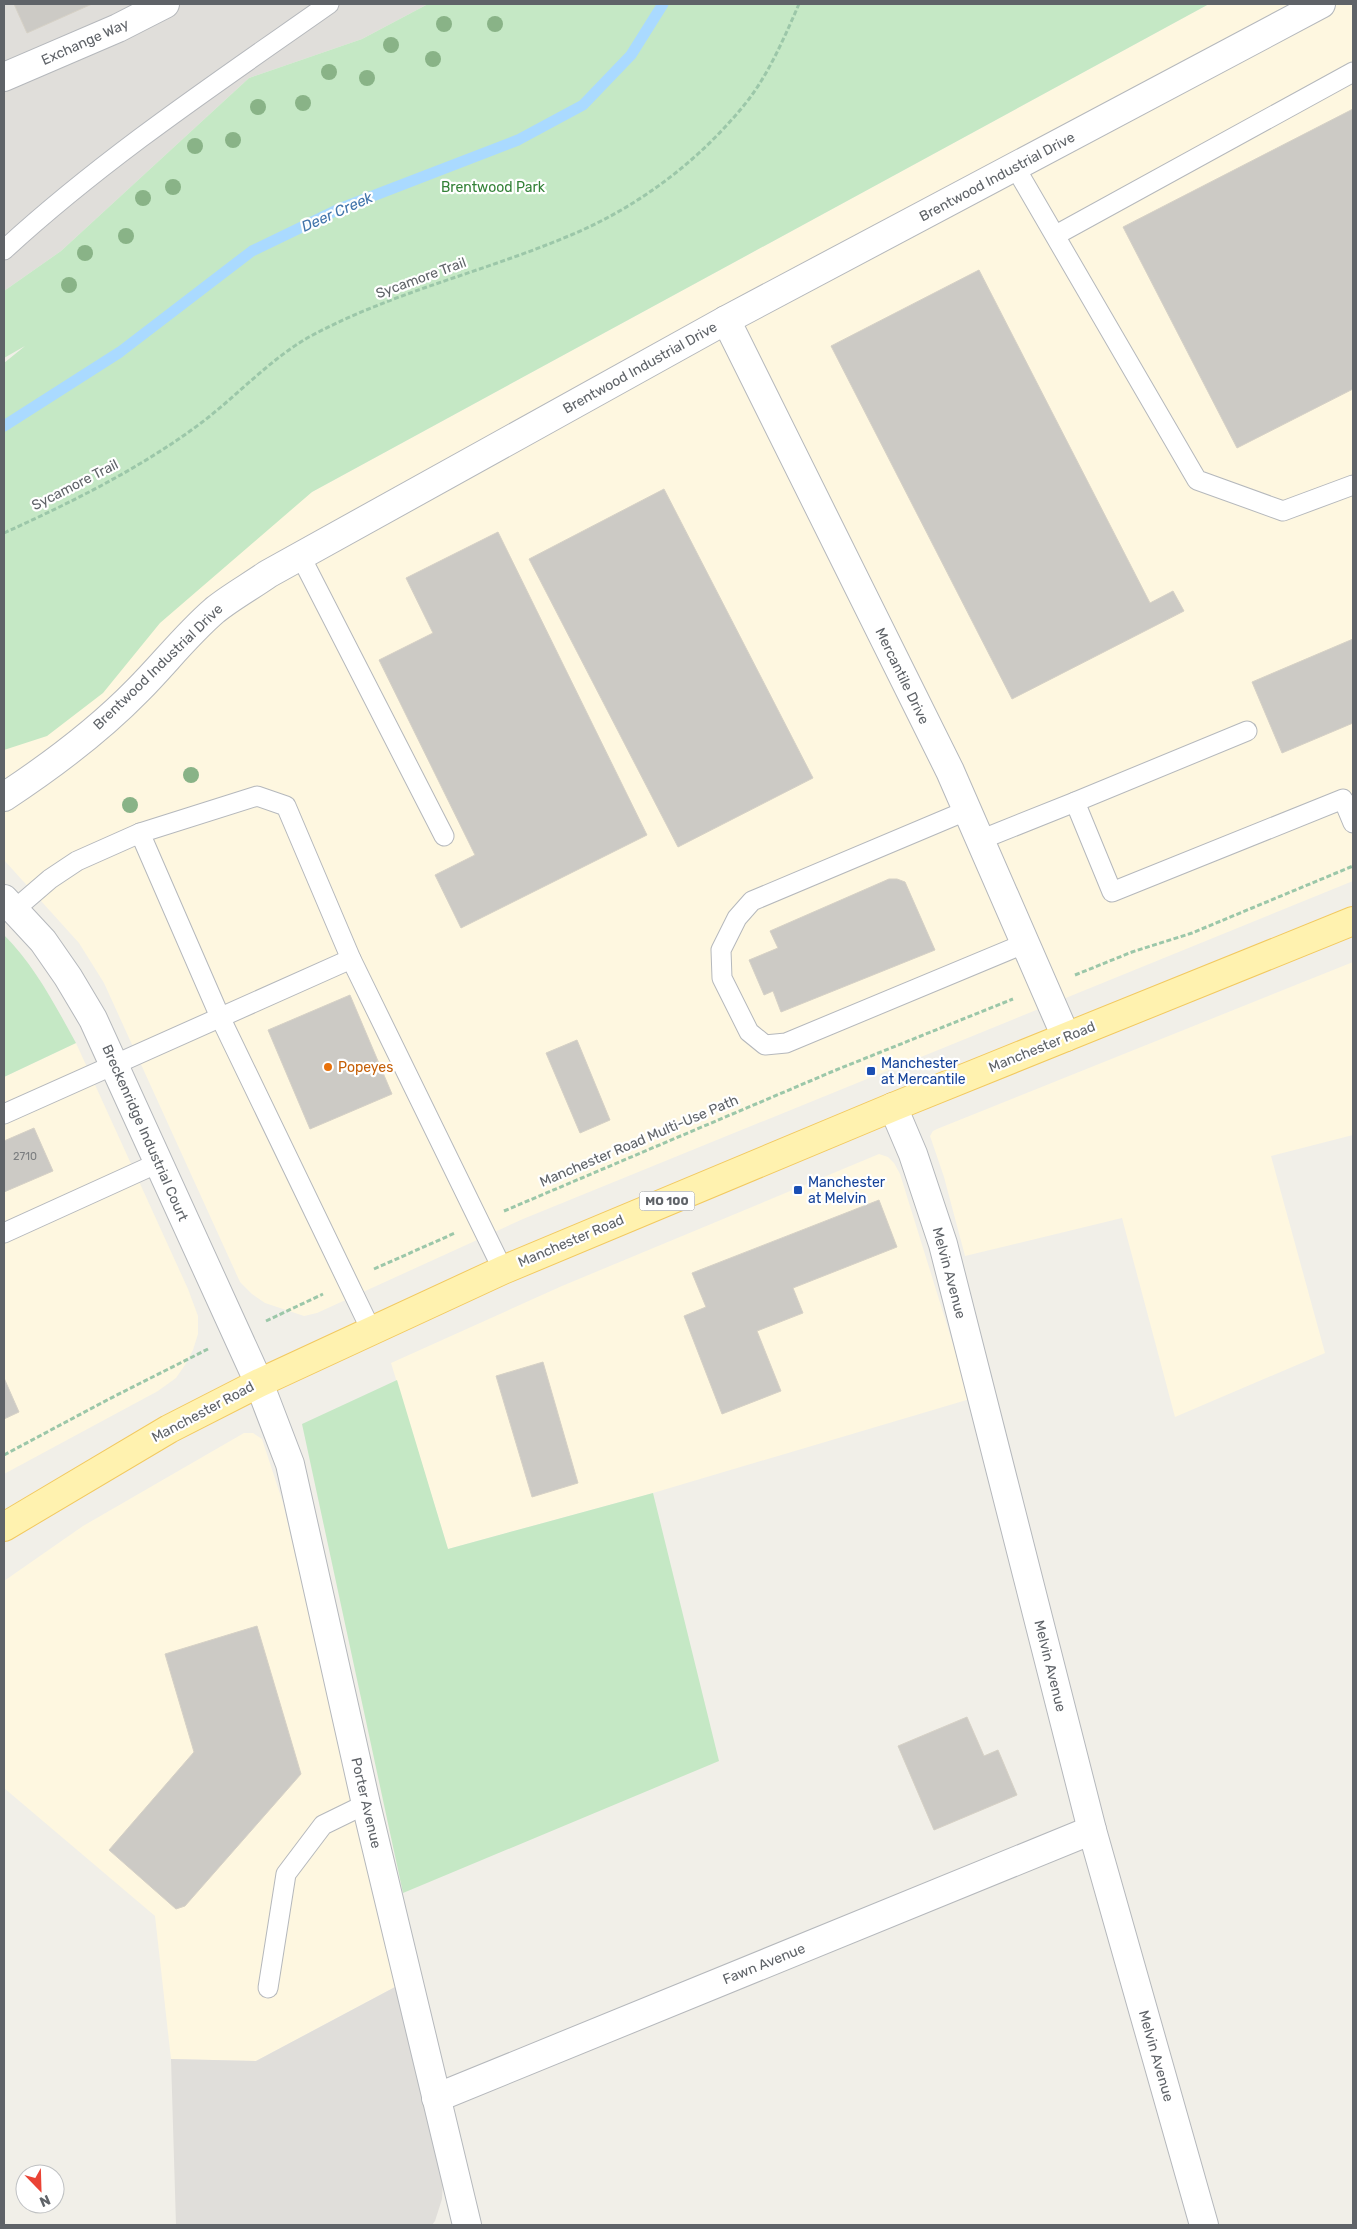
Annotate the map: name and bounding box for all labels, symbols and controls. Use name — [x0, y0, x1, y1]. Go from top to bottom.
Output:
street label: Exchange Way — [39, 15, 132, 69]
street label: Brentwood Industrial Drive — [916, 129, 1078, 225]
park label: Brentwood Park — [441, 179, 546, 196]
water label: Deer Creek — [298, 188, 376, 236]
street label: Sycamore Trail — [374, 254, 468, 302]
street label: Brentwood Industrial Drive — [560, 318, 720, 418]
street label: Sycamore Trail — [29, 456, 121, 514]
street label: Brentwood Industrial Drive — [90, 600, 226, 733]
street label: Mercantile Drive — [871, 625, 933, 727]
street label: Manchester Road — [986, 1018, 1098, 1076]
street label: Breckenridge Industrial Court — [98, 1042, 192, 1224]
place label: Manchester at Mercantile — [881, 1055, 966, 1088]
place label: Popeyes — [338, 1059, 393, 1076]
marker: Popeyes — [322, 1061, 334, 1073]
marker: Manchester at Mercantile — [865, 1065, 877, 1077]
street label: Manchester Road Multi-Use Path — [537, 1091, 741, 1191]
house number: 2710 — [13, 1150, 37, 1163]
place label: Manchester at Melvin — [808, 1174, 886, 1207]
marker: Manchester at Melvin — [792, 1184, 804, 1196]
road number: MO 100 — [640, 1192, 694, 1210]
street label: Manchester Road — [515, 1211, 627, 1271]
street label: Melvin Avenue — [929, 1225, 969, 1321]
street label: Manchester Road — [149, 1378, 257, 1446]
street label: Melvin Avenue — [1030, 1618, 1070, 1714]
street label: Porter Avenue — [347, 1756, 385, 1850]
street label: Fawn Avenue — [720, 1940, 808, 1988]
street label: Melvin Avenue — [1135, 2008, 1177, 2104]
north arrow — [15, 2164, 65, 2214]
text: N — [37, 2191, 53, 2210]

